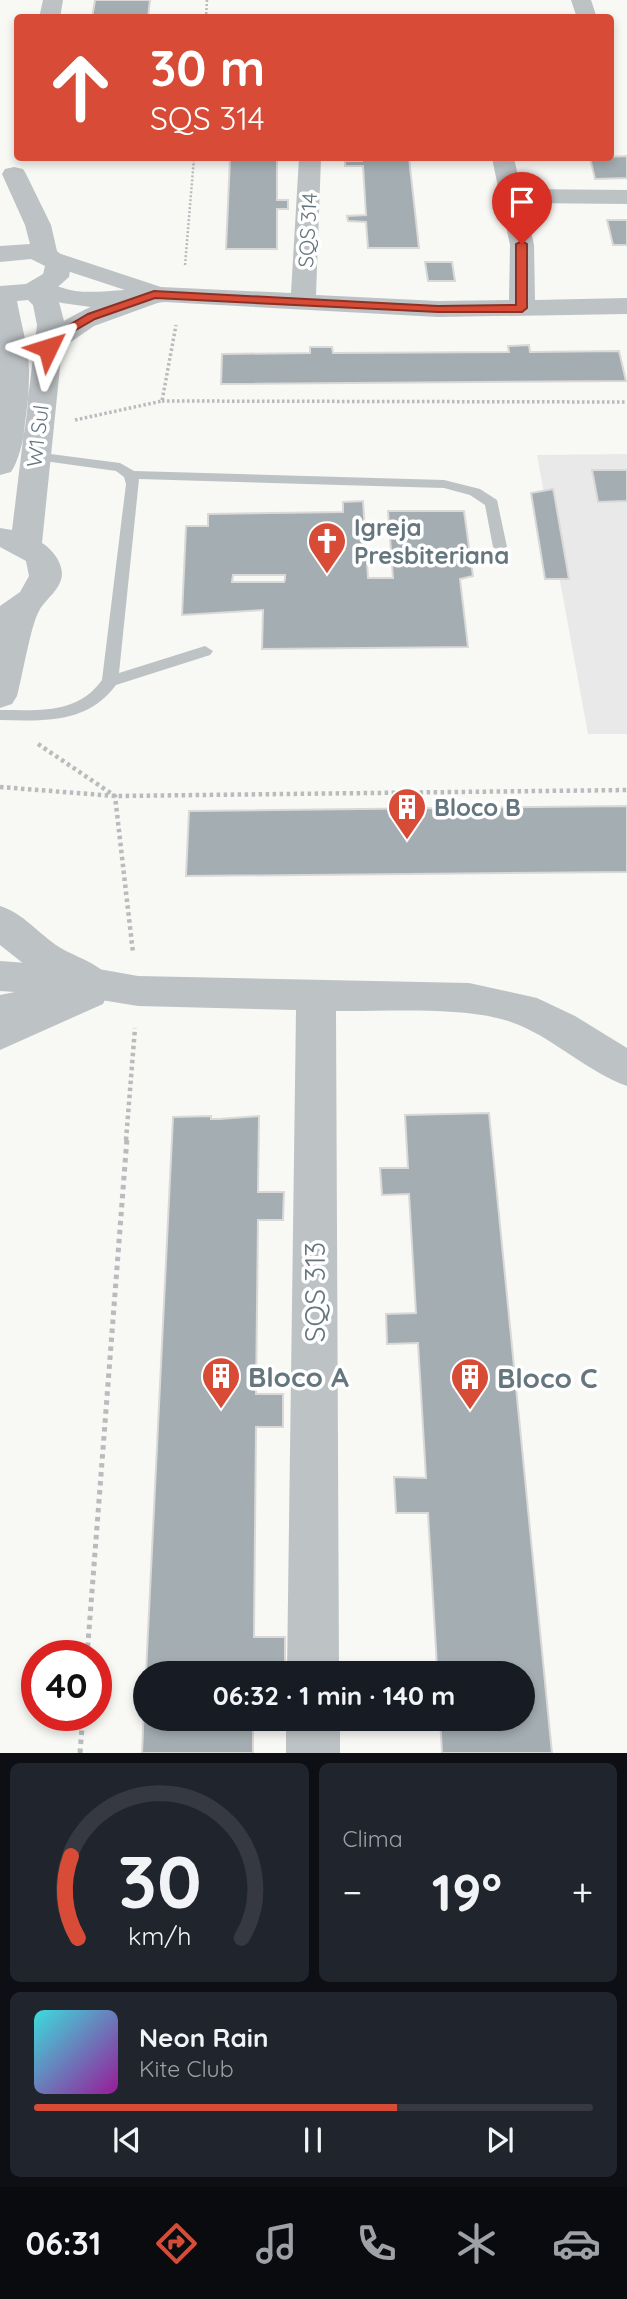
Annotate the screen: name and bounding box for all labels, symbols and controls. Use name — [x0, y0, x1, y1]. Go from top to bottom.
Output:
text: 30 m — [150, 37, 265, 98]
icon: ahead — [35, 42, 126, 133]
text: SQS 314 — [150, 98, 265, 138]
pin — [492, 172, 552, 244]
icon: arrive — [503, 183, 541, 221]
street label: SQS 314 — [292, 192, 322, 268]
position arrow — [11, 311, 85, 385]
street label: W1 Sul — [20, 403, 54, 469]
place label: Igreja Presbiteriana — [354, 512, 509, 570]
church icon: Igreja Presbiteriana — [306, 520, 348, 575]
building icon: Bloco B — [386, 786, 428, 841]
place label: Bloco B — [434, 792, 521, 822]
street label: SQS 313 — [297, 1242, 332, 1342]
building icon: Bloco A — [200, 1355, 242, 1410]
building icon: Bloco C — [449, 1356, 491, 1411]
place label: Bloco A — [248, 1359, 349, 1394]
place label: Bloco C — [497, 1360, 597, 1395]
speed limit sign: 40 — [21, 1640, 112, 1731]
text: 06:32 · 1 min · 140 m — [213, 1679, 455, 1712]
text: Clima — [343, 1824, 403, 1853]
text: 30 — [117, 1836, 201, 1927]
text: 19° — [432, 1859, 502, 1924]
text: − — [343, 1868, 362, 1916]
text: + — [572, 1868, 593, 1916]
text: km/h — [128, 1920, 191, 1951]
text: Neon Rain — [139, 2021, 268, 2054]
text: Kite Club — [139, 2054, 234, 2083]
icon: previous — [108, 2121, 146, 2159]
icon: pause — [294, 2121, 332, 2159]
icon: next — [481, 2121, 519, 2159]
icon: directions — [152, 2219, 201, 2268]
icon: music — [252, 2219, 301, 2268]
icon: phone — [352, 2219, 401, 2268]
icon: climate — [452, 2219, 501, 2268]
icon: car — [552, 2219, 601, 2268]
text: 06:31 — [26, 2223, 101, 2263]

